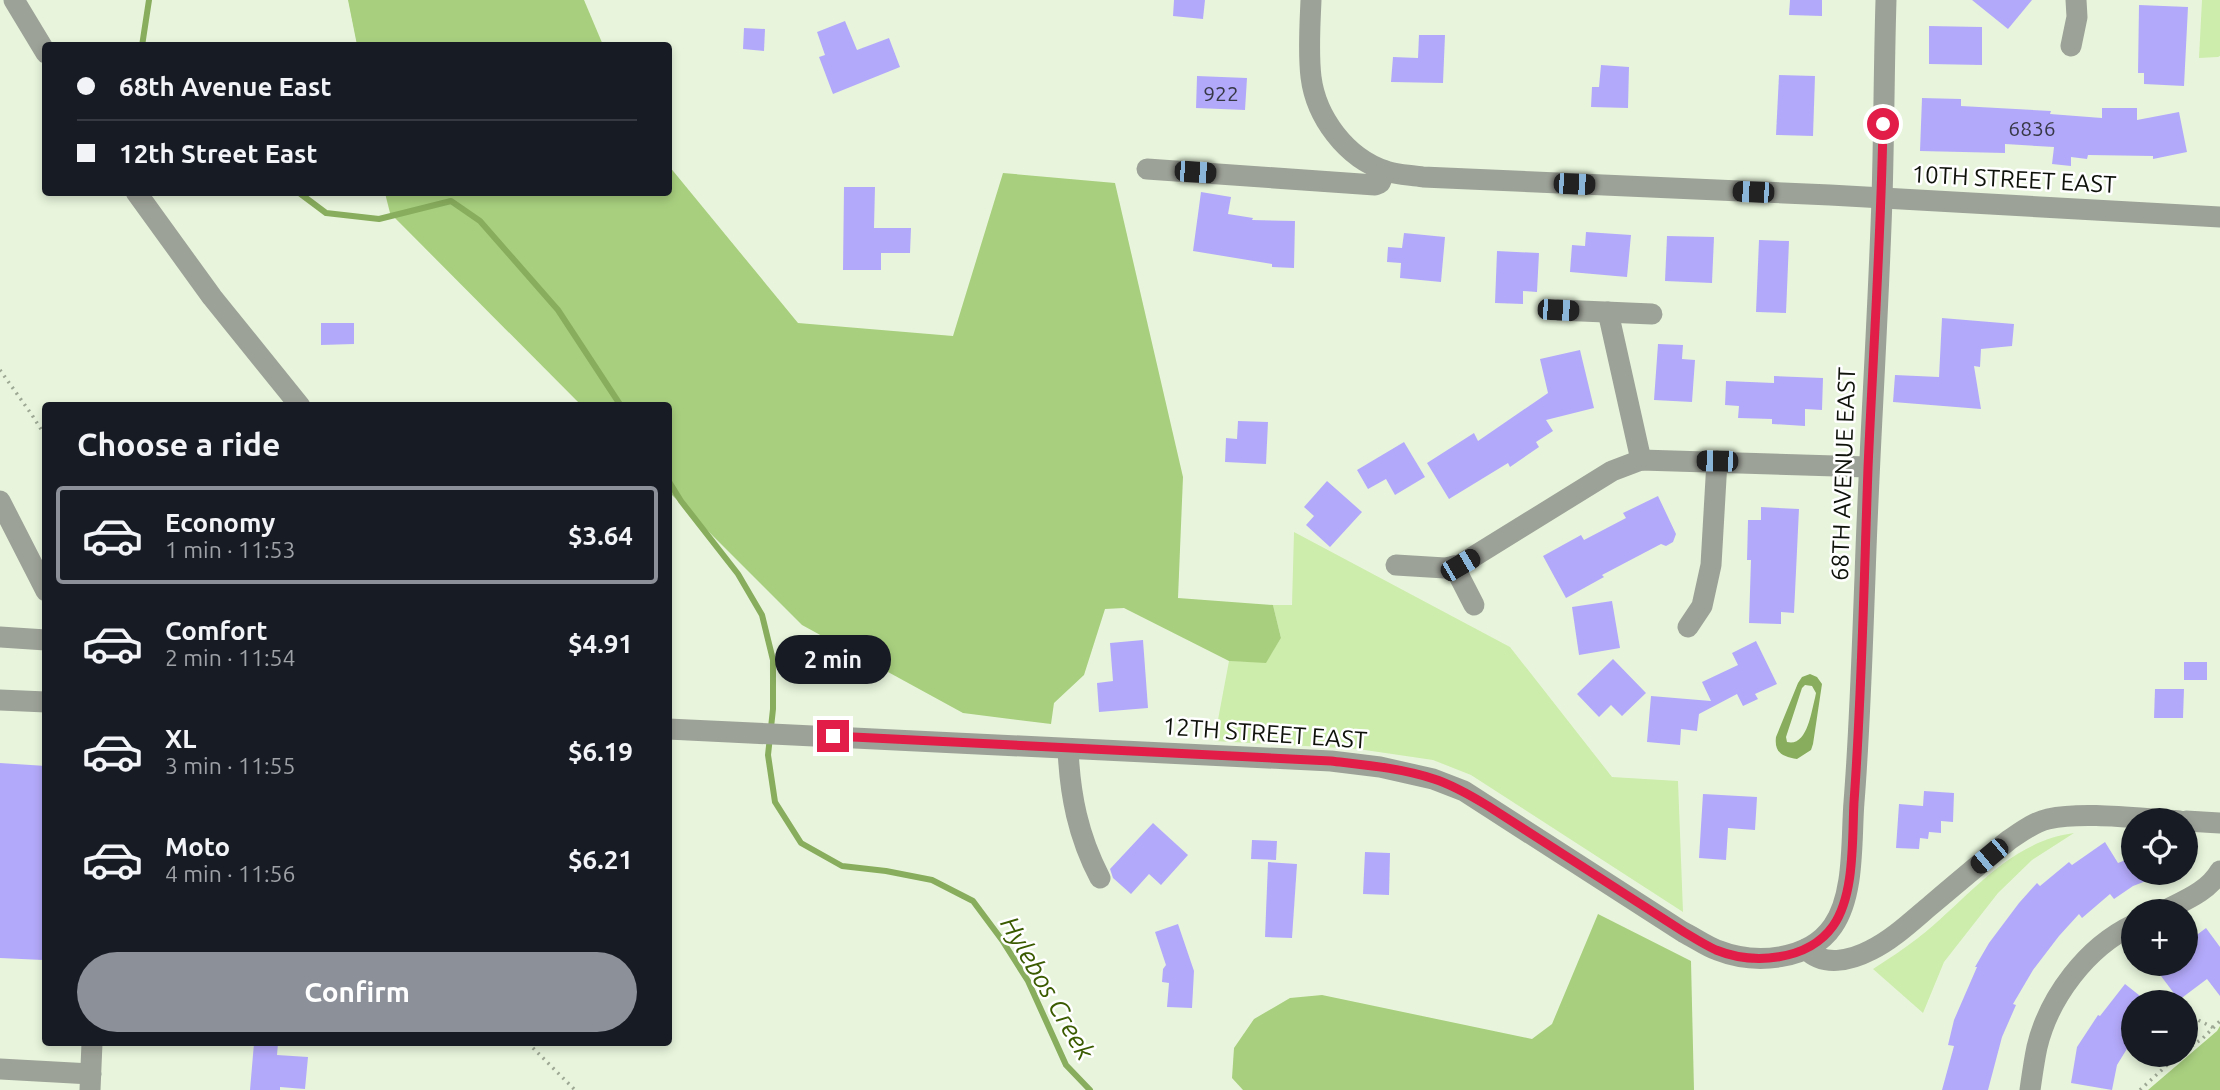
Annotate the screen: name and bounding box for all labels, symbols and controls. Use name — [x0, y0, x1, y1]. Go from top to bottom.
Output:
text: 68th Avenue East — [119, 72, 331, 101]
house number: 922 — [1203, 81, 1239, 105]
route start — [1867, 108, 1899, 140]
house number: 6836 — [2008, 116, 2056, 140]
text: 12th Street East — [119, 139, 318, 168]
car — [1174, 160, 1217, 184]
street label: 10TH STREET EAST — [1911, 160, 2117, 198]
car — [1553, 173, 1596, 195]
car — [1732, 181, 1775, 203]
car — [1537, 298, 1580, 322]
street label: 68TH AVENUE EAST — [1826, 367, 1860, 581]
text: Choose a ride — [77, 426, 280, 462]
car — [1696, 450, 1739, 472]
icon: car — [81, 504, 144, 567]
text: Economy — [165, 508, 275, 537]
text: $3.64 — [568, 521, 633, 550]
text: 1 min · 11:53 — [165, 537, 296, 562]
car — [1437, 545, 1484, 585]
icon: car — [81, 612, 144, 675]
text: Comfort — [165, 616, 268, 645]
text: $4.91 — [568, 629, 633, 658]
callout: 2 min — [775, 634, 891, 684]
text: 2 min · 11:54 — [165, 645, 296, 670]
text: 2 min — [804, 647, 862, 672]
street label: 12TH STREET EAST — [1162, 712, 1368, 754]
icon: car — [81, 720, 144, 783]
route end — [817, 720, 849, 752]
text: XL — [165, 724, 196, 753]
text: $6.19 — [568, 737, 633, 766]
text: 3 min · 11:55 — [165, 753, 296, 778]
map controls — [2121, 808, 2198, 1067]
button: locate — [2121, 808, 2198, 885]
icon: car — [81, 828, 144, 891]
text: Moto — [165, 832, 230, 861]
car — [1967, 834, 2012, 878]
text: $6.21 — [568, 845, 633, 874]
text: 4 min · 11:56 — [165, 861, 296, 886]
button: + — [2121, 899, 2198, 976]
water label: Hylebos Creek — [995, 911, 1101, 1065]
button: Confirm — [77, 952, 637, 1032]
button: − — [2121, 990, 2198, 1067]

